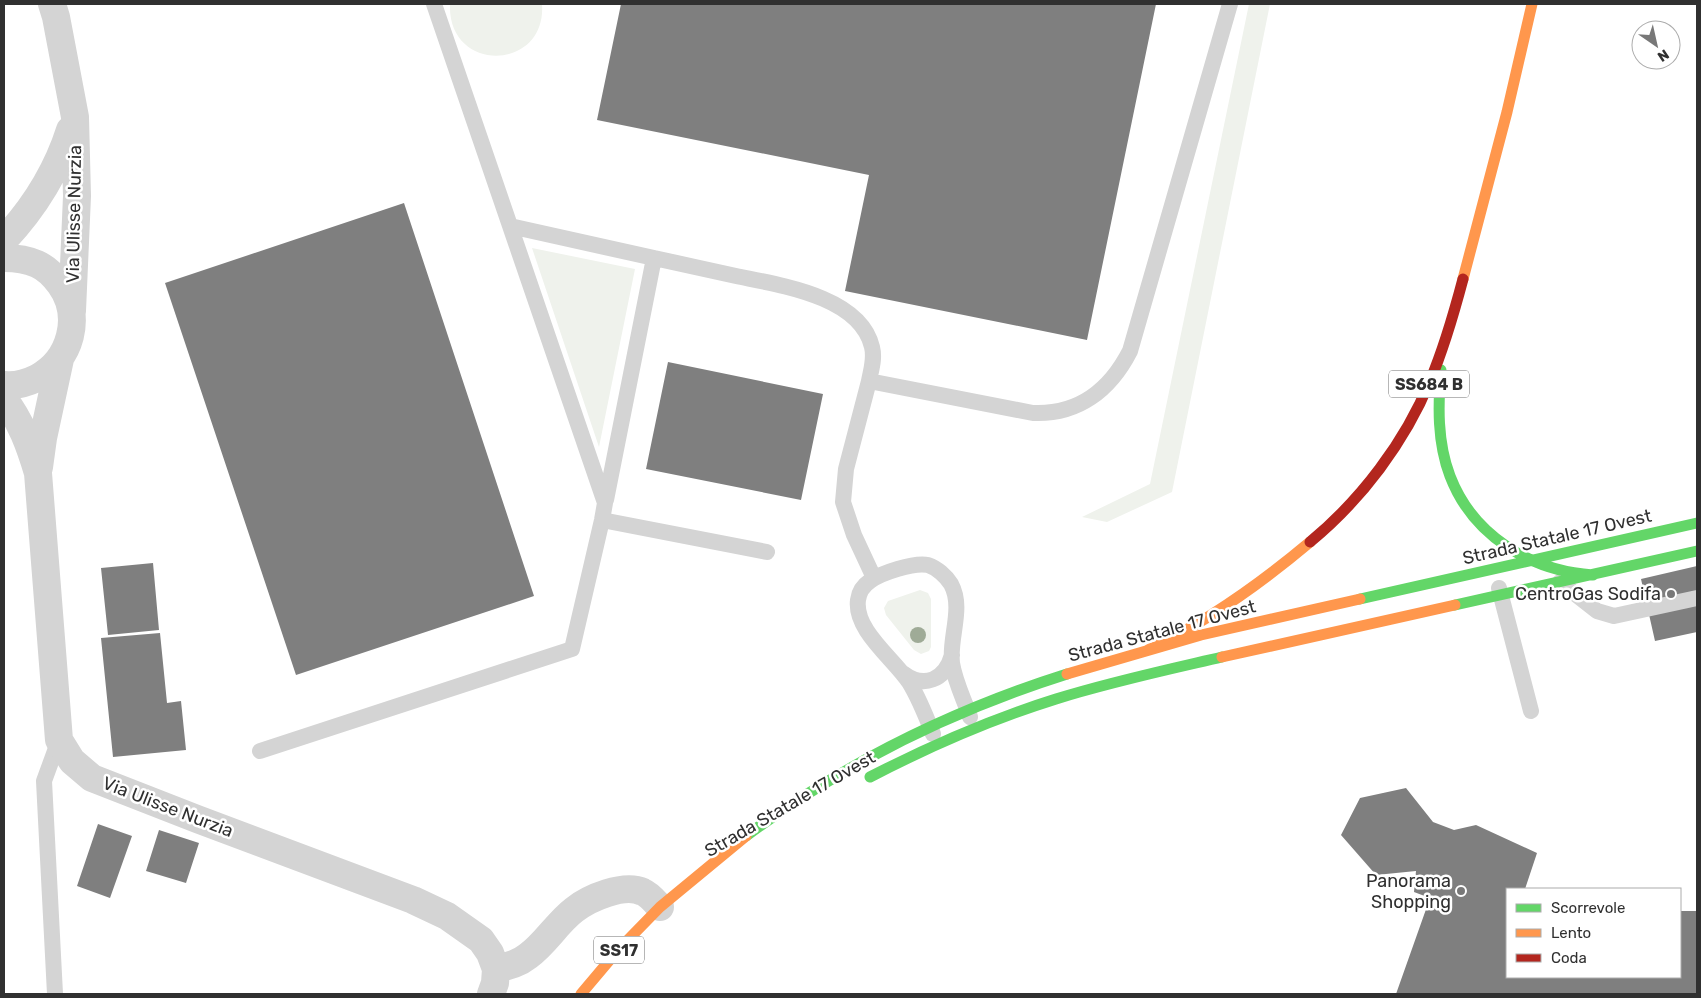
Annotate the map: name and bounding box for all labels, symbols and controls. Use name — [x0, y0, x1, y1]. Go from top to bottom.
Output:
north arrow — [1631, 20, 1681, 70]
text: N — [1654, 45, 1672, 65]
street label: Via Ulisse Nurzia — [62, 145, 86, 283]
road number: SS684 B — [1389, 370, 1469, 398]
street label: Strada Statale 17 Ovest — [1460, 505, 1654, 569]
place label: CentroGas Sodifa — [1515, 583, 1661, 605]
marker: CentroGas Sodifa — [1665, 588, 1677, 600]
street label: Strada Statale 17 Ovest — [1066, 595, 1258, 667]
street label: Strada Statale 17 Ovest — [701, 746, 879, 862]
street label: Via Ulisse Nurzia — [100, 772, 236, 842]
place label: Panorama Shopping — [1366, 870, 1451, 913]
marker: Panorama Shopping — [1455, 885, 1467, 897]
legend — [1506, 888, 1681, 978]
text: Scorrevole — [1551, 899, 1625, 917]
text: Lento — [1551, 924, 1591, 942]
road number: SS17 — [594, 936, 644, 964]
text: Coda — [1551, 949, 1587, 967]

